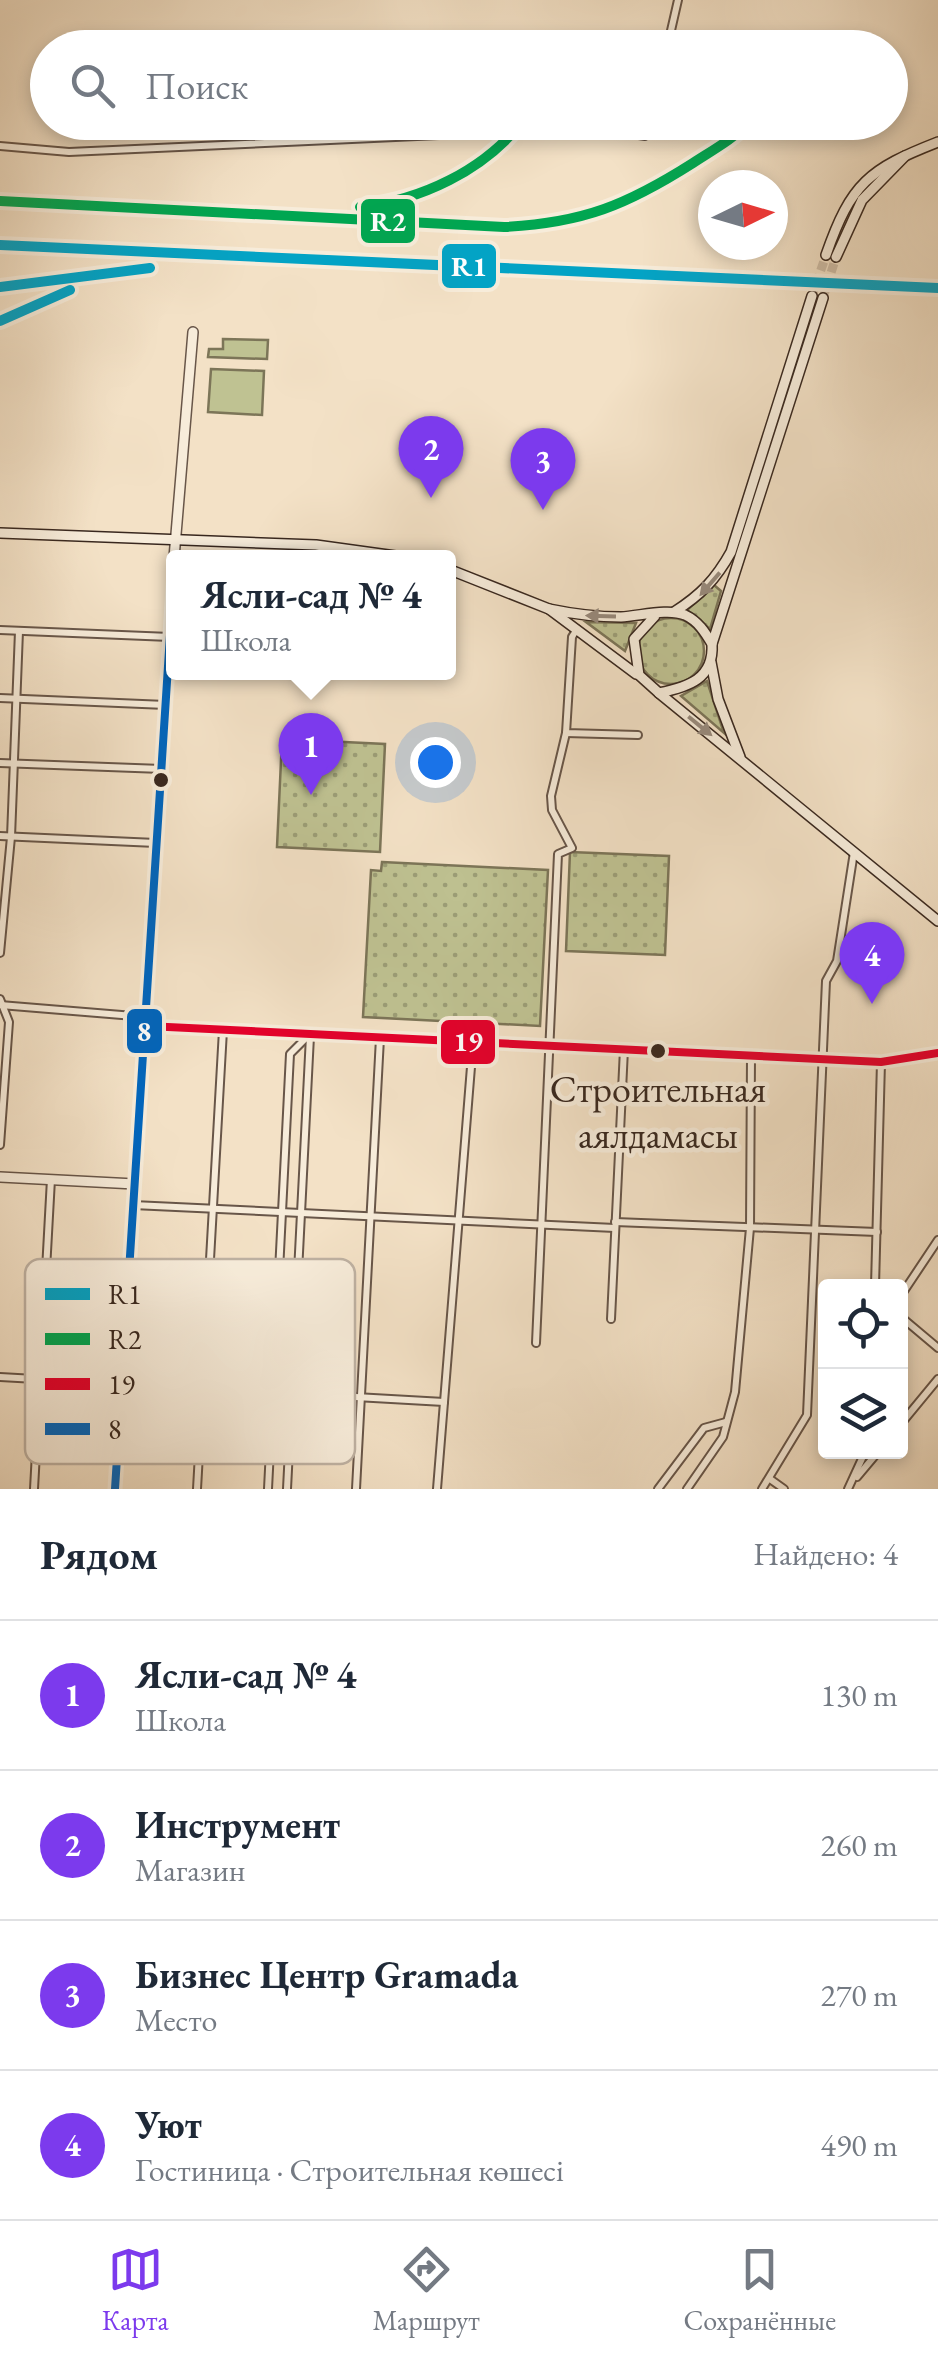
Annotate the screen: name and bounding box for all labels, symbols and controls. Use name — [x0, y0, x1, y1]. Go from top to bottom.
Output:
search box — [30, 30, 908, 140]
icon: search — [65, 58, 120, 113]
text: Поиск — [145, 61, 248, 110]
north arrow — [698, 170, 788, 260]
line badge: R2 — [359, 197, 417, 245]
text: R2 — [370, 203, 406, 239]
line badge: R1 — [440, 242, 498, 290]
text: R1 — [451, 248, 487, 284]
pin: 2 — [398, 416, 464, 498]
pin: 3 — [510, 428, 576, 510]
popup — [166, 550, 456, 680]
text: Ясли-сад № 4 — [200, 570, 422, 619]
one-way arrow — [699, 571, 721, 596]
one-way arrow — [585, 608, 617, 624]
text: Школа — [200, 619, 291, 661]
pin: 1 — [278, 712, 344, 795]
one-way arrow — [688, 715, 713, 736]
your location — [410, 737, 461, 788]
unlabelled marker — [151, 770, 171, 790]
pin: 4 — [840, 922, 904, 1004]
line badge: 8 — [125, 1007, 164, 1055]
text: 8 — [137, 1013, 151, 1049]
line badge: 19 — [439, 1018, 497, 1066]
text: 19 — [453, 1023, 483, 1059]
marker: Строительная аялдамасы — [648, 1041, 668, 1061]
place label: Строительная аялдамасы — [550, 1064, 766, 1159]
legend — [25, 1259, 355, 1464]
text: R1 — [108, 1276, 141, 1312]
map controls — [818, 1279, 908, 1459]
button: locate — [818, 1279, 908, 1369]
text: R2 — [108, 1321, 142, 1357]
text: 19 — [108, 1366, 135, 1402]
button: layers — [818, 1369, 908, 1459]
text: 8 — [108, 1411, 121, 1447]
text: Рядом — [40, 1527, 158, 1582]
text: Найдено: 4 — [753, 1533, 898, 1575]
text: Ясли-сад № 4 — [135, 1650, 356, 1699]
text: 1 — [64, 1674, 81, 1716]
text: 130 m — [821, 1674, 898, 1716]
text: Школа — [135, 1699, 226, 1741]
text: Инструмент — [135, 1800, 340, 1849]
text: 2 — [64, 1824, 81, 1866]
text: 260 m — [821, 1824, 898, 1866]
text: Магазин — [135, 1849, 246, 1891]
text: Бизнес Центр Gramada — [135, 1950, 518, 1999]
text: 3 — [64, 1974, 81, 2016]
text: 270 m — [821, 1974, 898, 2016]
text: Место — [135, 1999, 217, 2041]
text: Уют — [135, 2100, 202, 2149]
text: 4 — [64, 2124, 81, 2166]
text: 490 m — [821, 2124, 898, 2166]
text: Гостиница · Строительная көшесі — [135, 2149, 564, 2191]
tab: Карта — [102, 2242, 169, 2338]
tab: Маршрут — [372, 2242, 480, 2338]
tab: Сохранённые — [683, 2242, 836, 2338]

